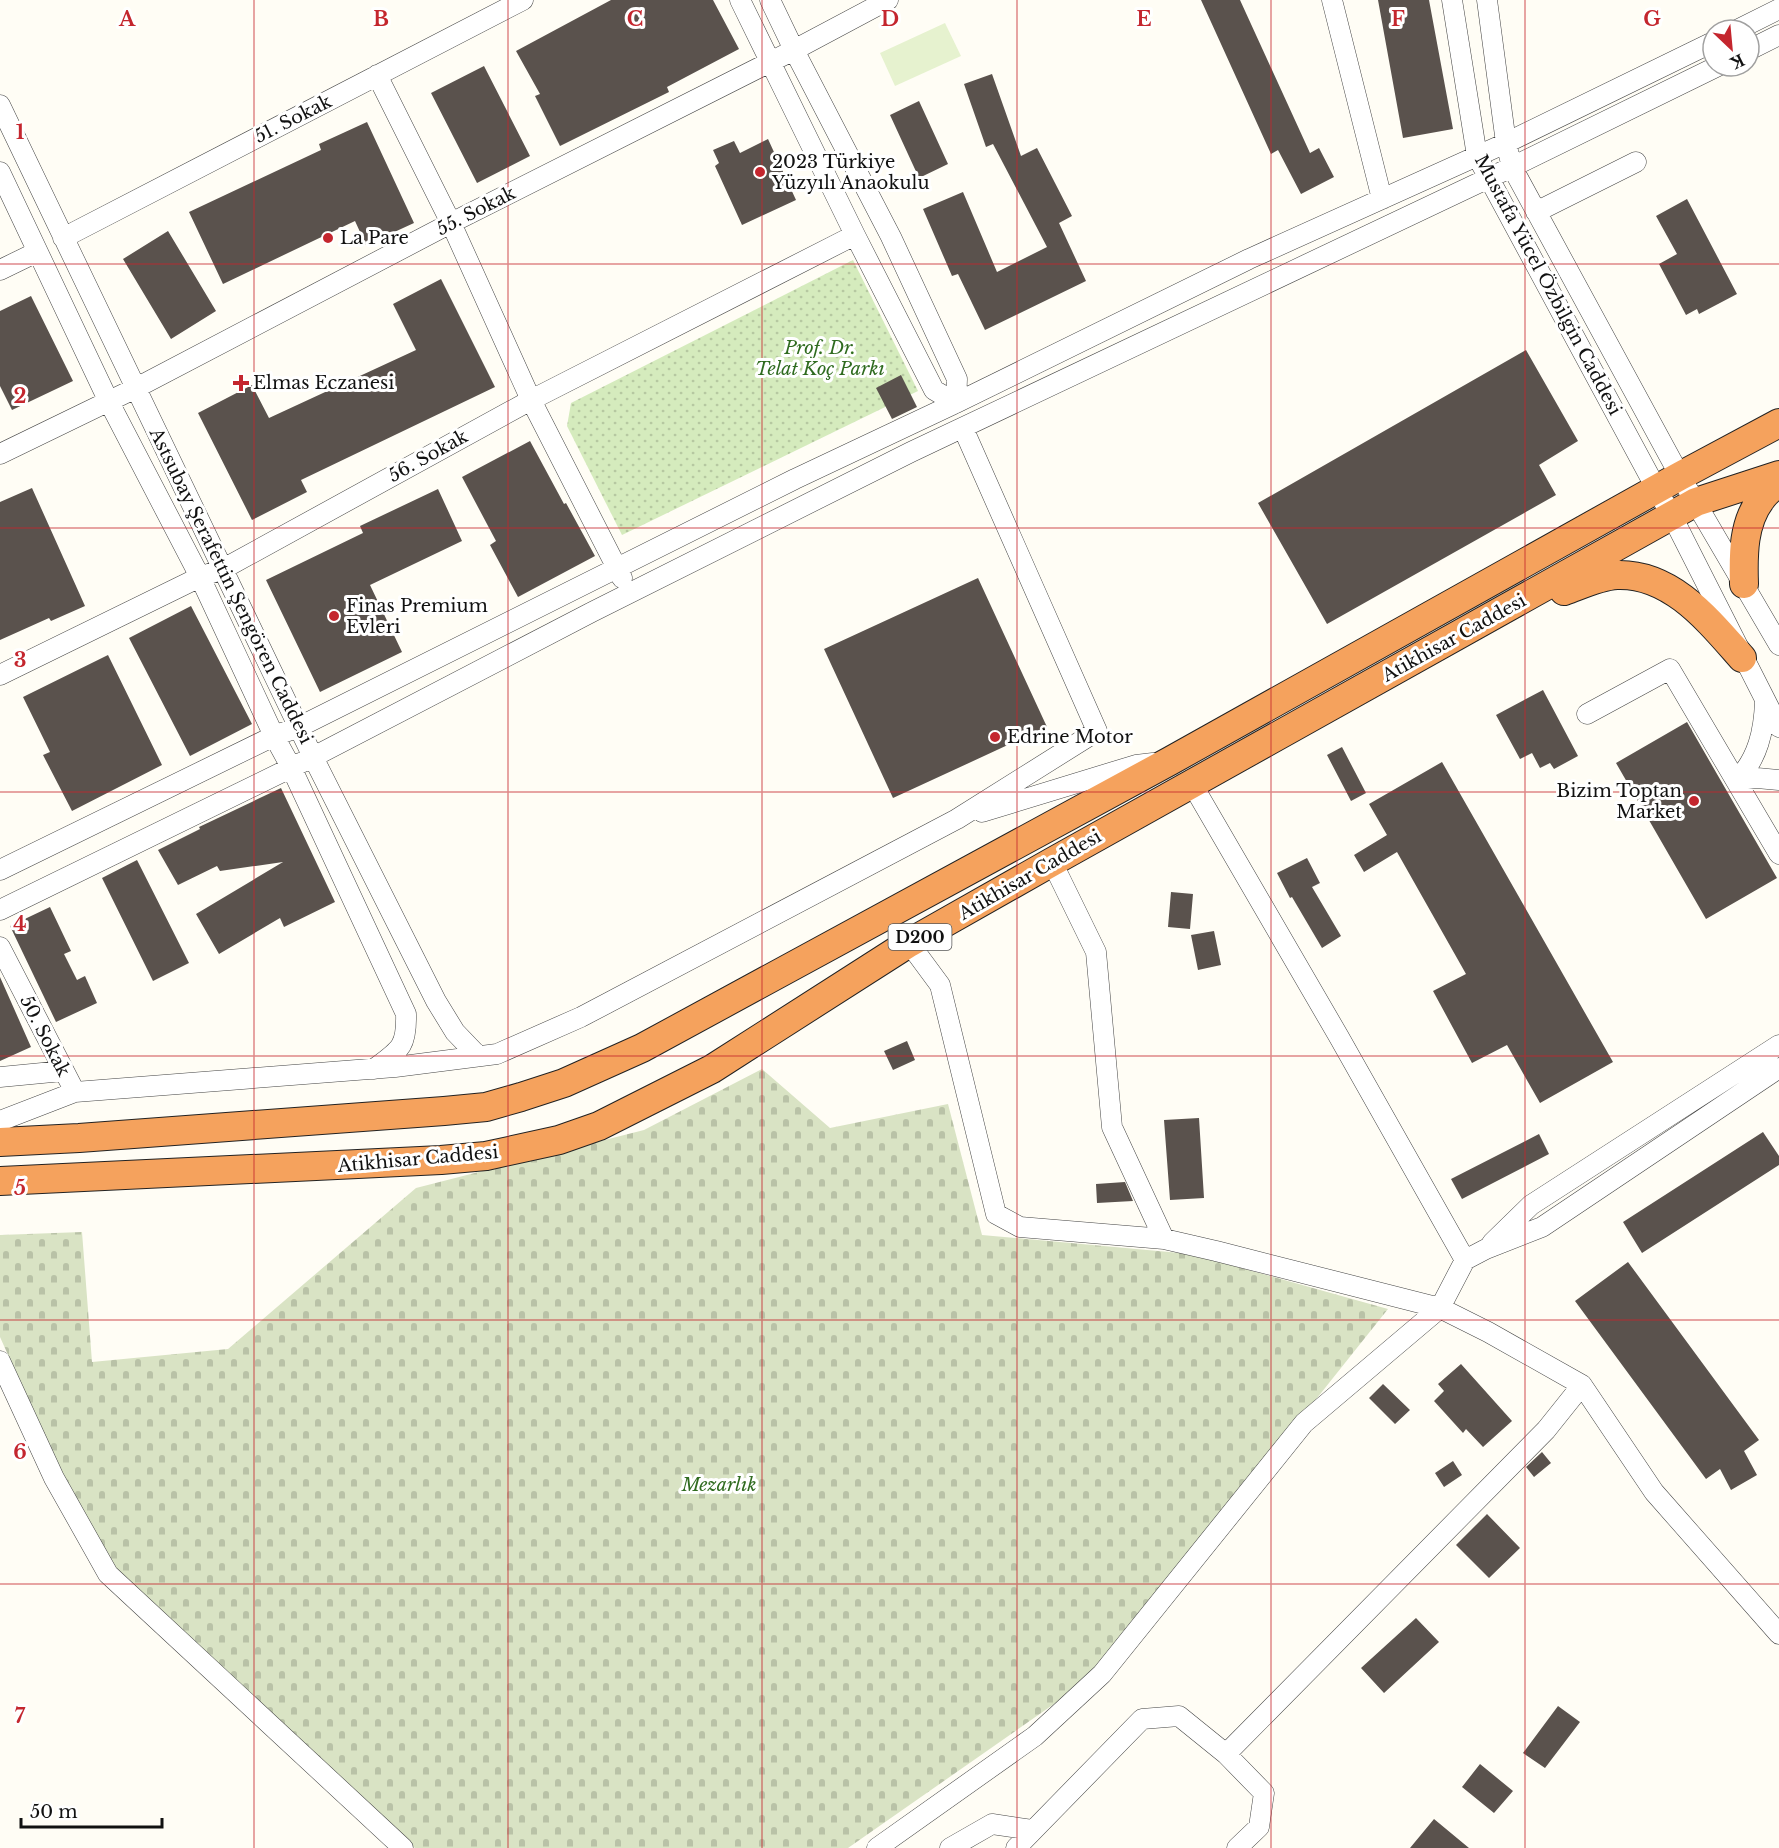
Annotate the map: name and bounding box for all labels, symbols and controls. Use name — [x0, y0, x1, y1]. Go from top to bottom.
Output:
text: A — [118, 7, 136, 31]
text: B — [373, 7, 389, 31]
text: C — [627, 7, 643, 31]
text: D — [881, 7, 899, 31]
text: E — [1136, 7, 1152, 31]
text: F — [1391, 7, 1405, 31]
text: G — [1643, 7, 1661, 31]
north arrow — [1701, 18, 1761, 78]
text: K — [1727, 50, 1748, 74]
street label: 51. Sokak — [251, 90, 335, 148]
text: 1 — [16, 120, 25, 144]
place label: 2023 Türkiye Yüzyılı Anaokulu — [771, 151, 929, 194]
street label: Mustafa Yücel Özbilgin Caddesi — [1470, 151, 1627, 419]
marker: 2023 Türkiye Yüzyılı Anaokulu — [753, 165, 767, 179]
street label: 55. Sokak — [433, 182, 519, 240]
place label: La Pare — [340, 227, 409, 249]
marker: La Pare — [321, 231, 335, 245]
park label: Prof. Dr. Telat Koç Parkı — [755, 337, 885, 380]
place label: Elmas Eczanesi — [253, 372, 394, 394]
marker: Elmas Eczanesi — [234, 376, 248, 390]
text: 2 — [13, 384, 27, 408]
street label: Astsubay Şerafettin Şengören Caddesi — [144, 424, 317, 747]
street label: 56. Sokak — [385, 425, 471, 487]
street label: Atikhisar Caddesi — [1377, 589, 1530, 687]
place label: Finas Premium Evleri — [346, 595, 488, 638]
marker: Finas Premium Evleri — [327, 609, 341, 623]
text: 3 — [14, 648, 26, 672]
place label: Edrine Motor — [1007, 726, 1133, 748]
marker: Edrine Motor — [988, 730, 1002, 744]
place label: Bizim Toptan Market — [1556, 780, 1682, 823]
marker: Bizim Toptan Market — [1687, 794, 1701, 808]
street label: Atikhisar Caddesi — [954, 825, 1105, 925]
text: 4 — [13, 912, 27, 936]
road number: D200 — [888, 924, 952, 950]
street label: 50. Sokak — [15, 992, 75, 1080]
street label: Atikhisar Caddesi — [336, 1141, 499, 1177]
text: 5 — [14, 1176, 26, 1200]
text: 6 — [13, 1440, 27, 1464]
park label: Mezarlık — [681, 1474, 756, 1496]
text: 7 — [15, 1704, 26, 1728]
scale bar — [21, 1791, 162, 1829]
text: 50 m — [30, 1801, 78, 1823]

